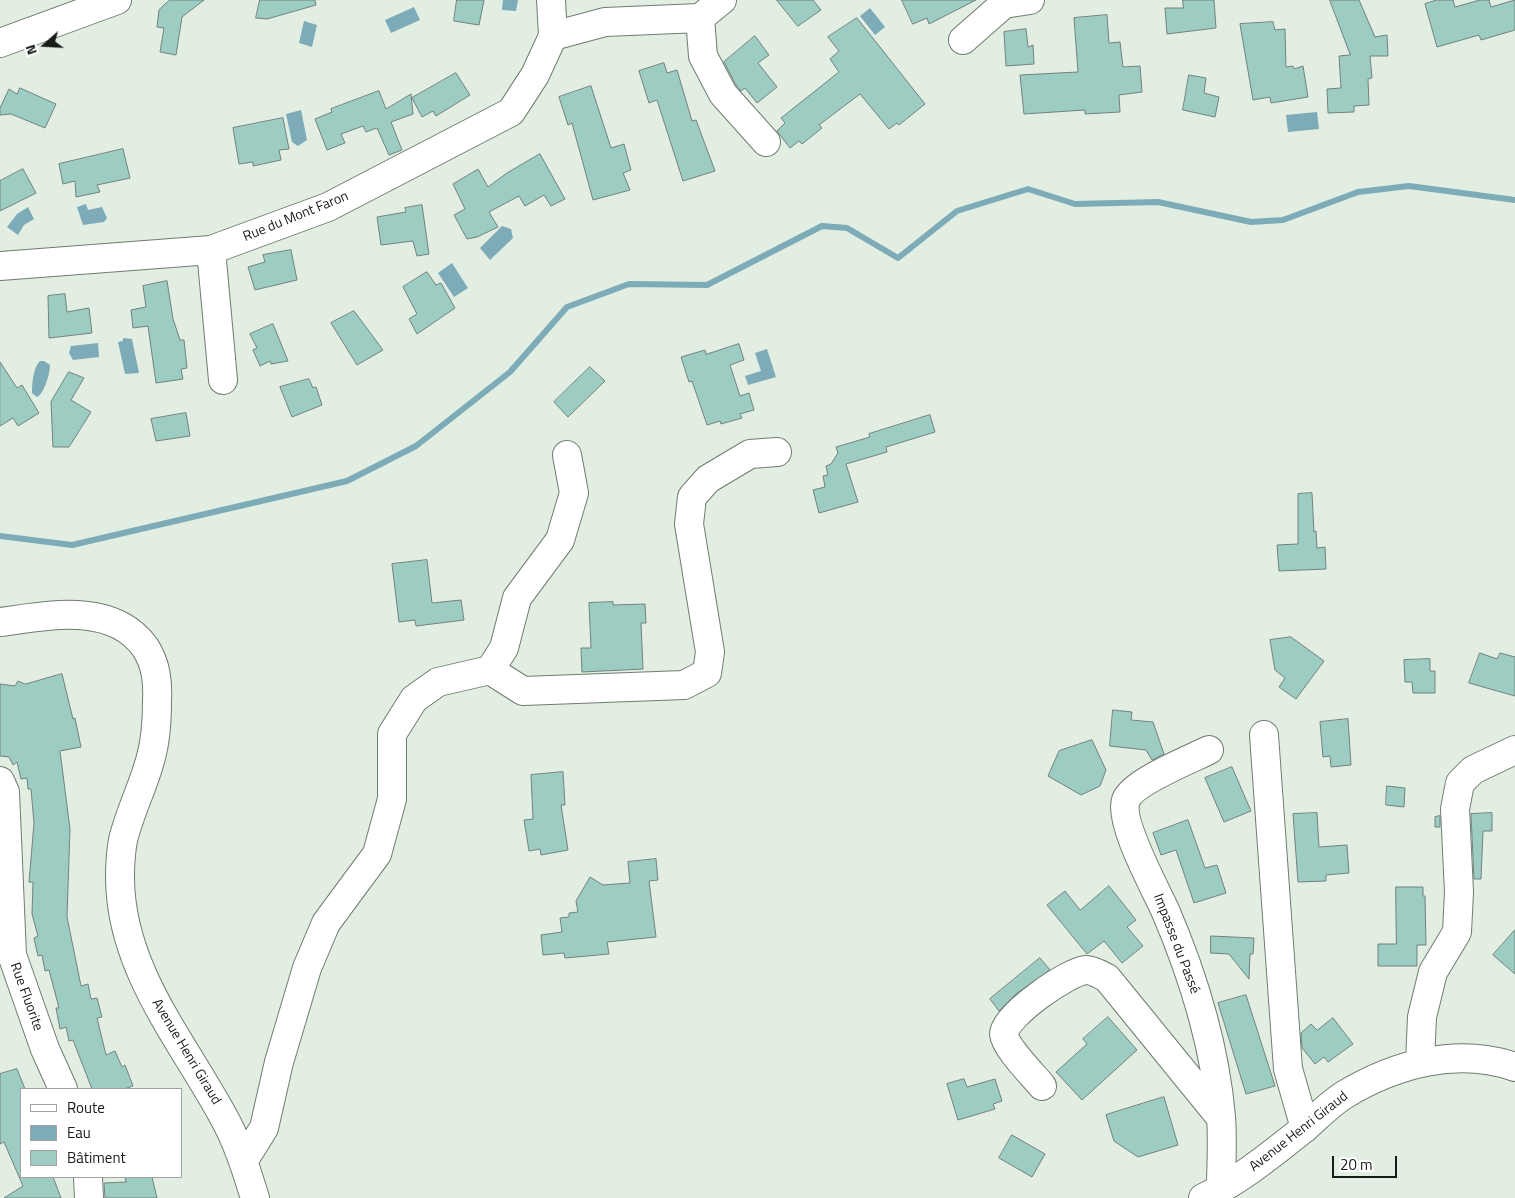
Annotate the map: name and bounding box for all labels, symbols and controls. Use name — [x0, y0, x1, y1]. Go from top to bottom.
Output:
north arrow — [20, 20, 70, 70]
text: N — [19, 42, 42, 58]
street label: Rue du Mont Faron — [241, 188, 351, 246]
street label: Impasse du Passé — [1149, 892, 1203, 996]
street label: Rue Fluorite — [6, 961, 46, 1033]
street label: Avenue Henri Giraud — [148, 996, 224, 1108]
legend — [20, 1088, 182, 1178]
street label: Avenue Henri Giraud — [1246, 1088, 1352, 1176]
text: Route — [67, 1096, 105, 1119]
text: Eau — [67, 1121, 91, 1144]
text: Bâtiment — [67, 1146, 126, 1169]
scale bar — [1335, 1146, 1400, 1178]
text: 20 m — [1340, 1153, 1373, 1176]

